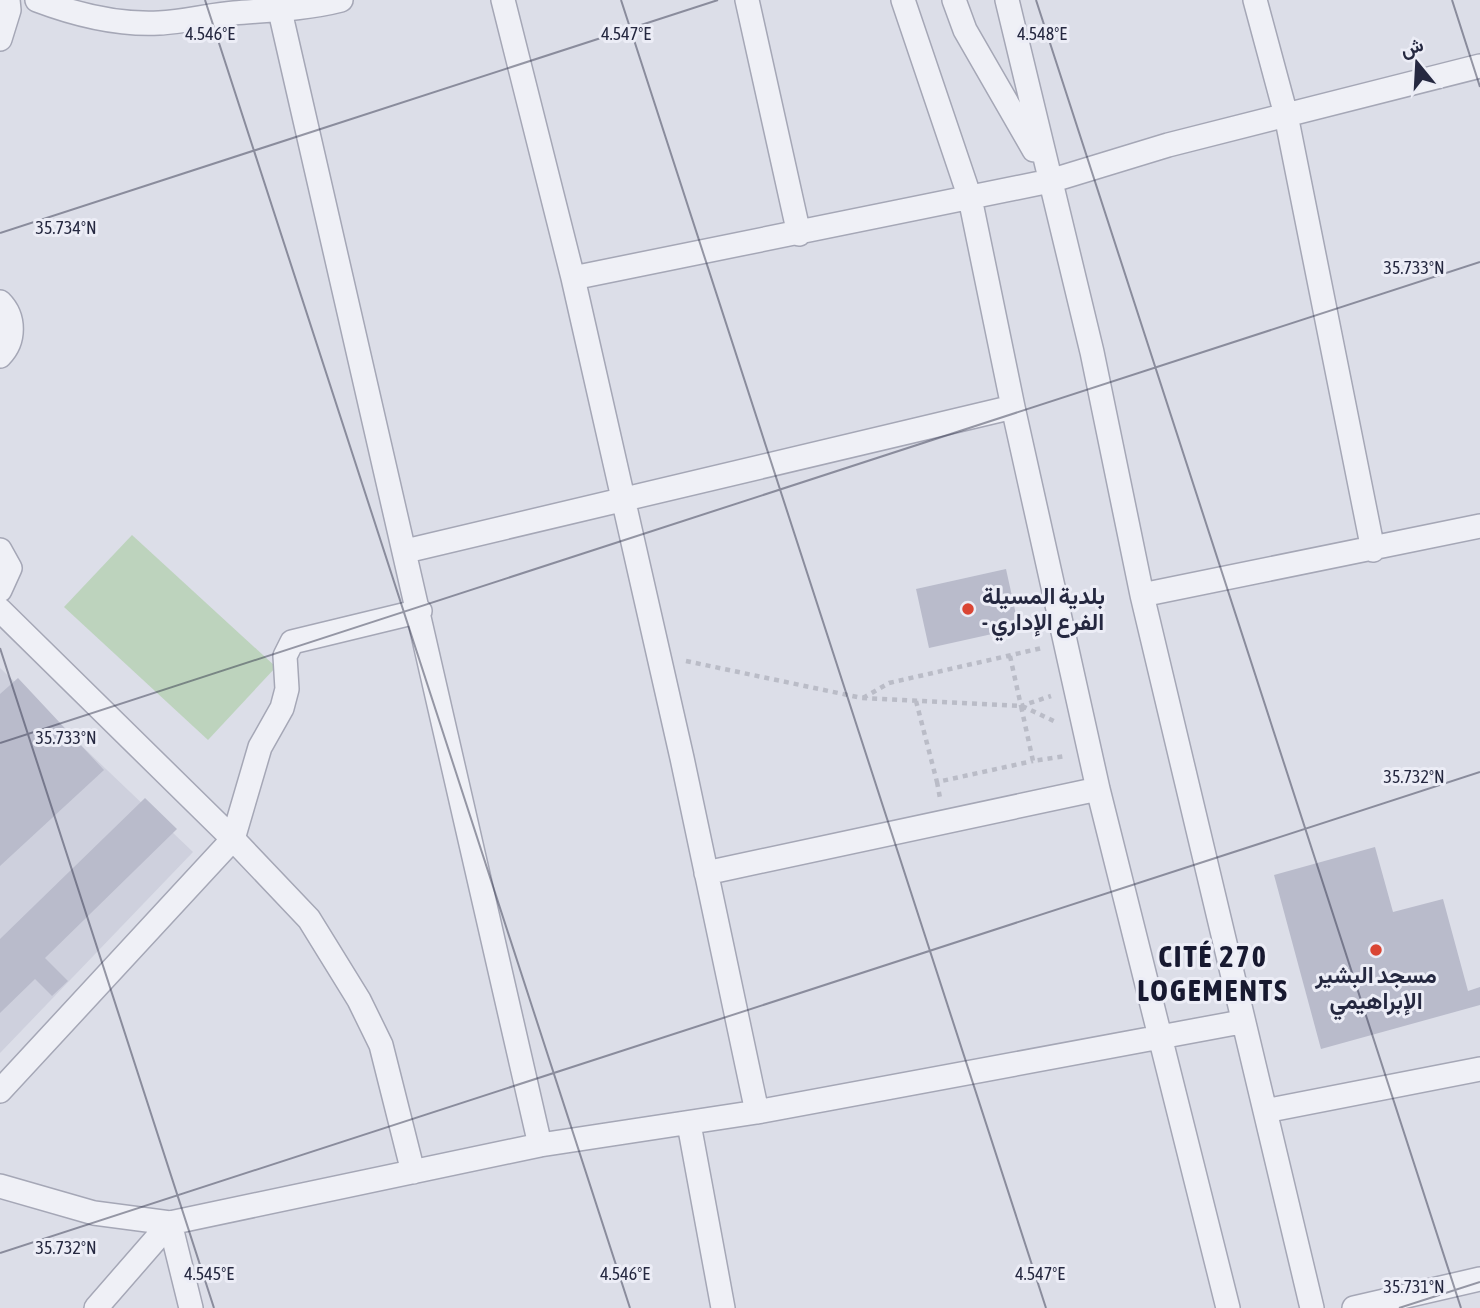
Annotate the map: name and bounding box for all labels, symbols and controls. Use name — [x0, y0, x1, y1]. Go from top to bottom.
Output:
text: 4.546°E — [185, 23, 235, 44]
text: 4.547°E — [601, 23, 651, 44]
text: 4.548°E — [1017, 23, 1067, 44]
north arrow — [1382, 28, 1452, 98]
text: ش — [1397, 33, 1426, 62]
text: 35.734°N — [35, 217, 97, 238]
text: 35.733°N — [1383, 257, 1445, 278]
place label: بلدية المسيلة - الفرع الإداري — [982, 583, 1105, 641]
marker: بلدية المسيلة - الفرع الإداري — [960, 601, 976, 617]
text: 35.733°N — [35, 727, 97, 748]
text: 35.732°N — [1383, 766, 1445, 787]
district label: CITÉ 270 LOGEMENTS — [1137, 939, 1289, 1007]
marker: مسجد البشير الإبراهيمي — [1368, 942, 1384, 958]
place label: مسجد البشير الإبراهيمي — [1314, 962, 1437, 1021]
text: 35.732°N — [35, 1237, 97, 1258]
text: 4.545°E — [184, 1263, 234, 1284]
text: 4.546°E — [600, 1263, 650, 1284]
text: 4.547°E — [1015, 1263, 1065, 1284]
text: 35.731°N — [1383, 1276, 1445, 1297]

